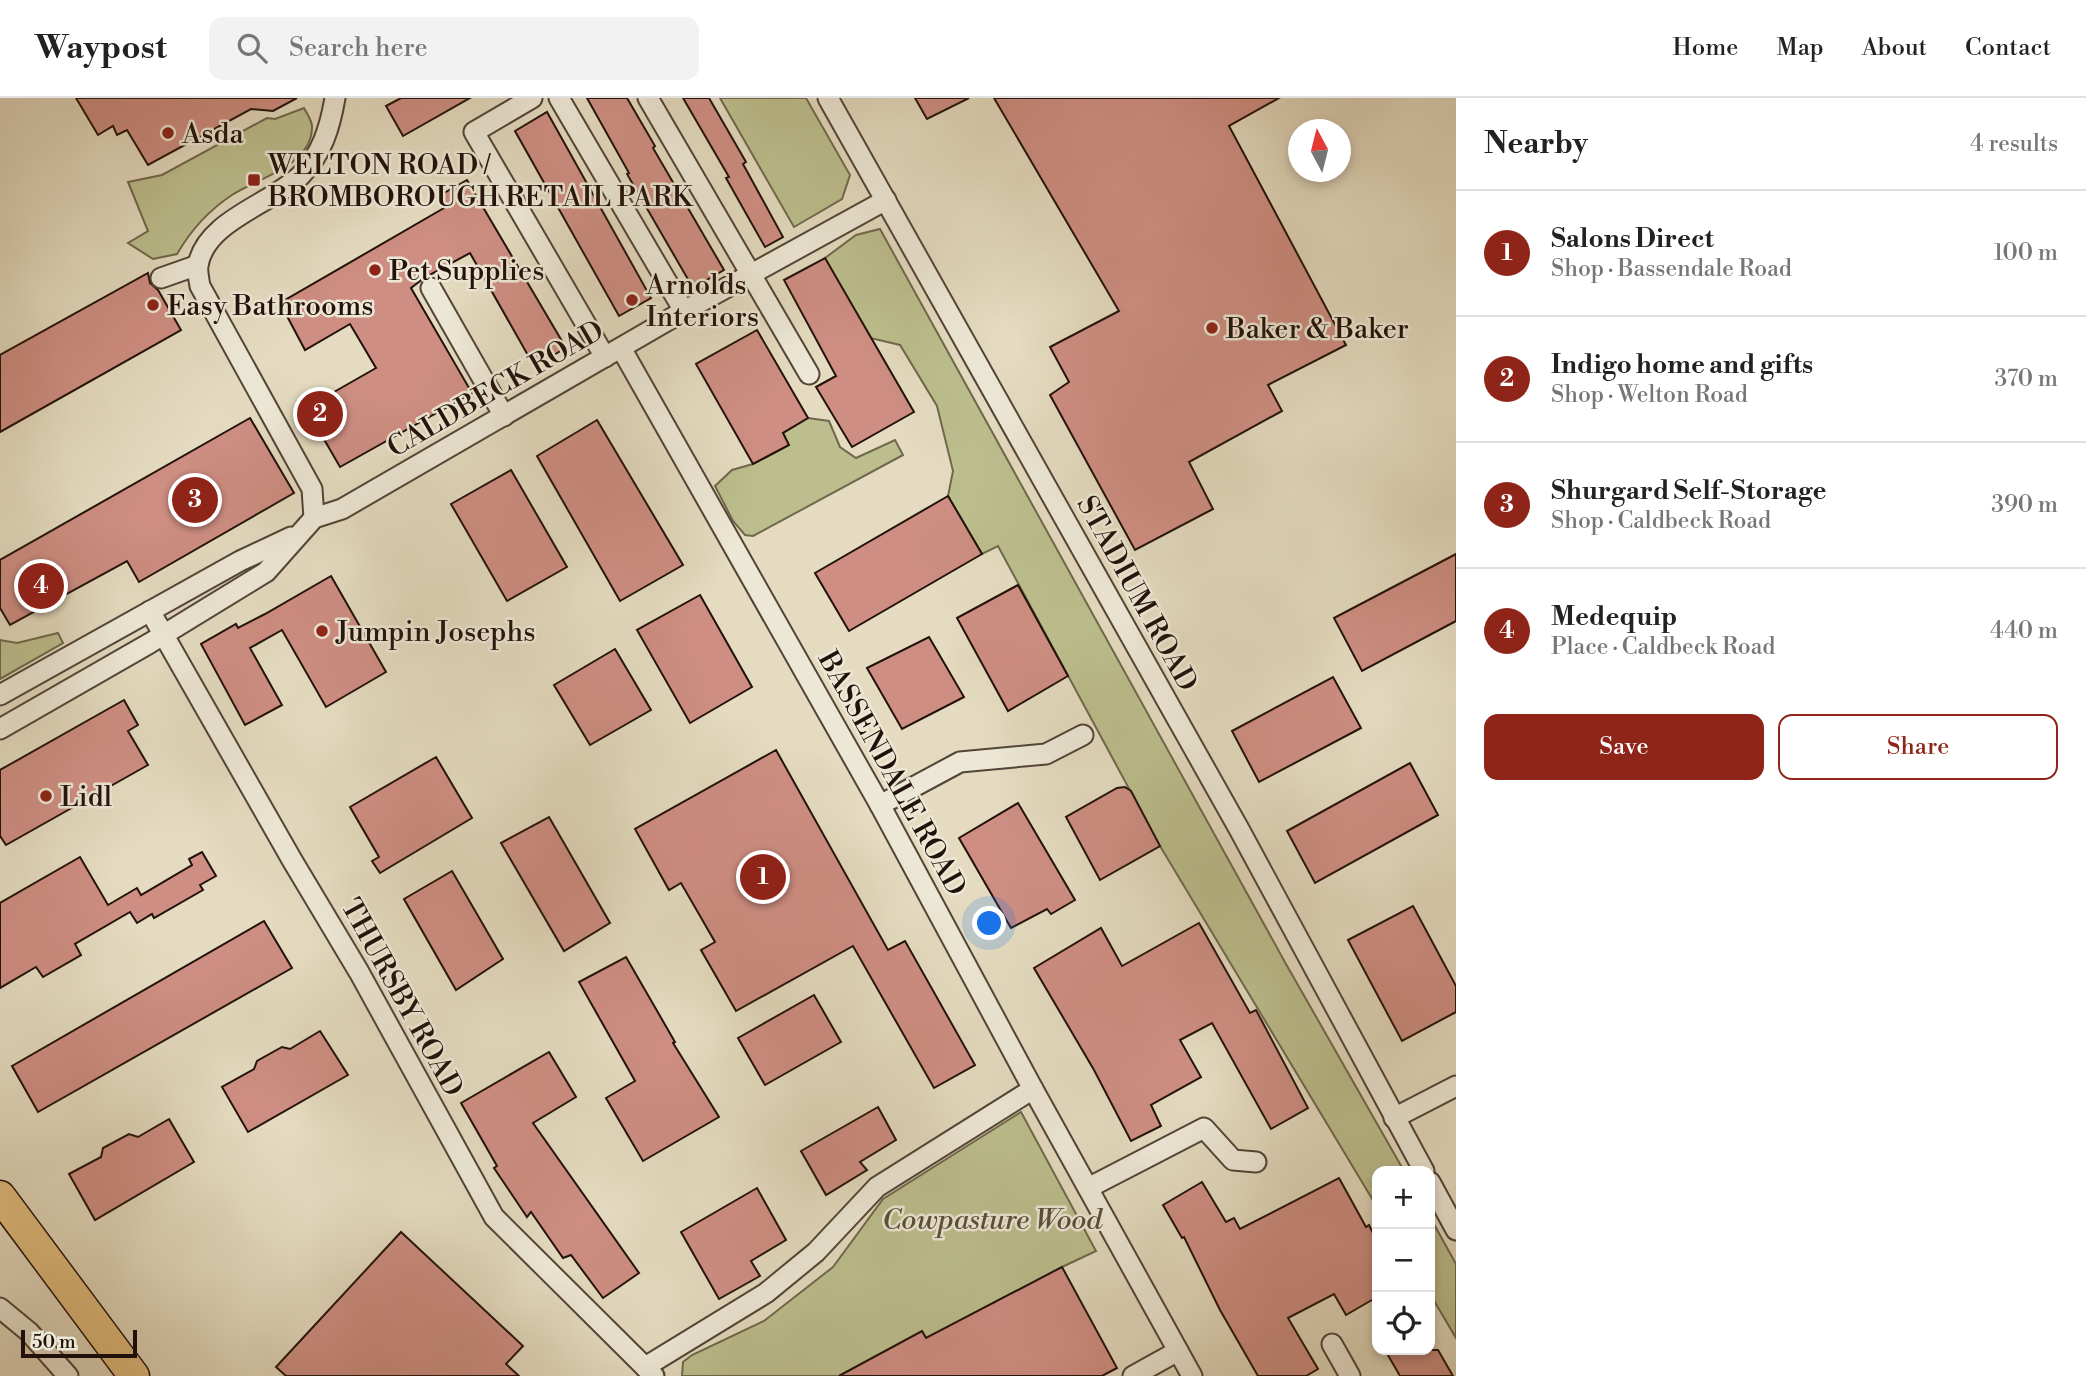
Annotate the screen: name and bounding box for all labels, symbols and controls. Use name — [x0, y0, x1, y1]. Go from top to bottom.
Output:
search box — [209, 17, 699, 80]
text: Waypost — [35, 28, 167, 69]
icon: search — [233, 29, 271, 67]
text: Search here — [289, 32, 428, 64]
text: Home — [1673, 33, 1738, 63]
text: Map — [1776, 33, 1824, 63]
text: About — [1862, 33, 1927, 63]
text: Contact — [1965, 33, 2051, 63]
place label: Asda — [181, 117, 244, 152]
north arrow — [1288, 119, 1351, 182]
marker: Asda — [160, 125, 176, 141]
text: Nearby — [1484, 125, 1588, 163]
text: 4 results — [1970, 130, 2058, 158]
place label: WELTON ROAD / BROMBOROUGH RETAIL PARK — [267, 148, 694, 215]
marker: WELTON ROAD / BROMBOROUGH RETAIL PARK — [246, 172, 262, 188]
text: Salons Direct — [1551, 223, 1714, 255]
text: 1 — [1501, 239, 1513, 267]
text: 100 m — [1993, 239, 2058, 267]
place label: Pet Supplies — [389, 254, 545, 289]
text: Shop · Bassendale Road — [1551, 255, 1792, 283]
marker: Pet Supplies — [367, 262, 383, 278]
place label: Arnolds Interiors — [645, 268, 759, 335]
place label: Easy Bathrooms — [167, 289, 374, 324]
marker: Arnolds Interiors — [624, 292, 640, 308]
marker: Easy Bathrooms — [145, 297, 161, 313]
place label: Baker & Baker — [1225, 312, 1409, 347]
street label: CALDBECK ROAD — [381, 313, 610, 466]
marker: Baker & Baker — [1204, 320, 1220, 336]
text: Indigo home and gifts — [1551, 349, 1813, 381]
text: 2 — [1500, 365, 1514, 393]
text: 370 m — [1995, 365, 2058, 393]
text: Shop · Welton Road — [1551, 381, 1748, 409]
pin: 2 — [297, 388, 343, 440]
pin: 3 — [172, 474, 218, 526]
text: Shurgard Self-Storage — [1551, 475, 1826, 507]
street label: STADIUM ROAD — [1069, 490, 1205, 698]
text: 3 — [1500, 491, 1514, 519]
text: 390 m — [1991, 491, 2058, 519]
text: Shop · Caldbeck Road — [1551, 507, 1771, 535]
pin: 4 — [18, 560, 64, 612]
text: Medequip — [1551, 601, 1677, 633]
place label: Jumpin Josephs — [335, 615, 536, 650]
text: 4 — [1499, 617, 1515, 645]
text: 440 m — [1990, 617, 2058, 645]
marker: Jumpin Josephs — [314, 623, 330, 639]
text: Place · Caldbeck Road — [1551, 633, 1775, 661]
street label: BASSENDALE ROAD — [809, 644, 973, 902]
button: Save — [1484, 714, 1764, 780]
button: Share — [1778, 714, 2058, 780]
place label: Lidl — [60, 780, 112, 815]
marker: Lidl — [38, 788, 54, 804]
pin: 1 — [740, 851, 786, 903]
street label: THURSBY ROAD — [333, 893, 471, 1103]
your location — [972, 906, 1006, 940]
map controls — [1372, 1166, 1435, 1355]
button: + — [1372, 1166, 1435, 1229]
park label: Cowpasture Wood — [882, 1203, 1103, 1238]
button: − — [1372, 1229, 1435, 1292]
button: locate — [1372, 1292, 1435, 1355]
scale bar — [21, 1327, 136, 1359]
text: 50 m — [32, 1330, 76, 1354]

